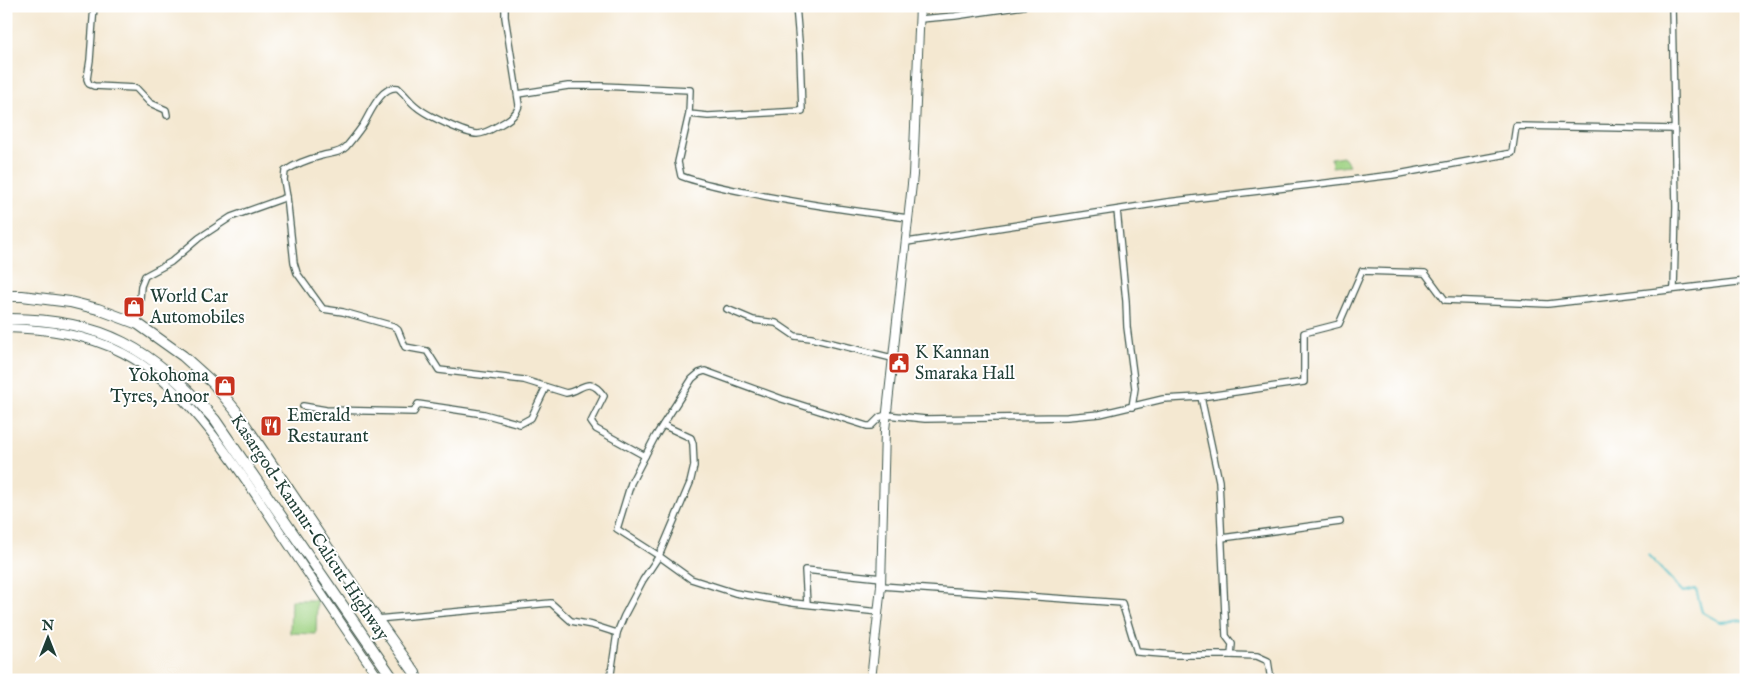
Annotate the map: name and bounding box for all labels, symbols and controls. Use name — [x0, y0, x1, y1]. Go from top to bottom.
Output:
place label: World Car Automobiles — [149, 286, 245, 330]
shop icon: World Car Automobiles — [122, 295, 146, 319]
place label: K Kannan Smaraka Hall — [915, 342, 1015, 386]
public building icon: K Kannan Smaraka Hall — [887, 351, 911, 375]
place label: Yokohoma Tyres, Anoor — [110, 365, 209, 409]
shop icon: Yokohoma Tyres, Anoor — [213, 374, 237, 398]
place label: Emerald Restaurant — [287, 405, 369, 449]
street label: Kasargod-Kannur-Calicut Highway — [224, 410, 394, 646]
restaurant icon: Emerald Restaurant — [259, 414, 283, 438]
north arrow — [22, 614, 72, 664]
text: N — [41, 617, 54, 635]

